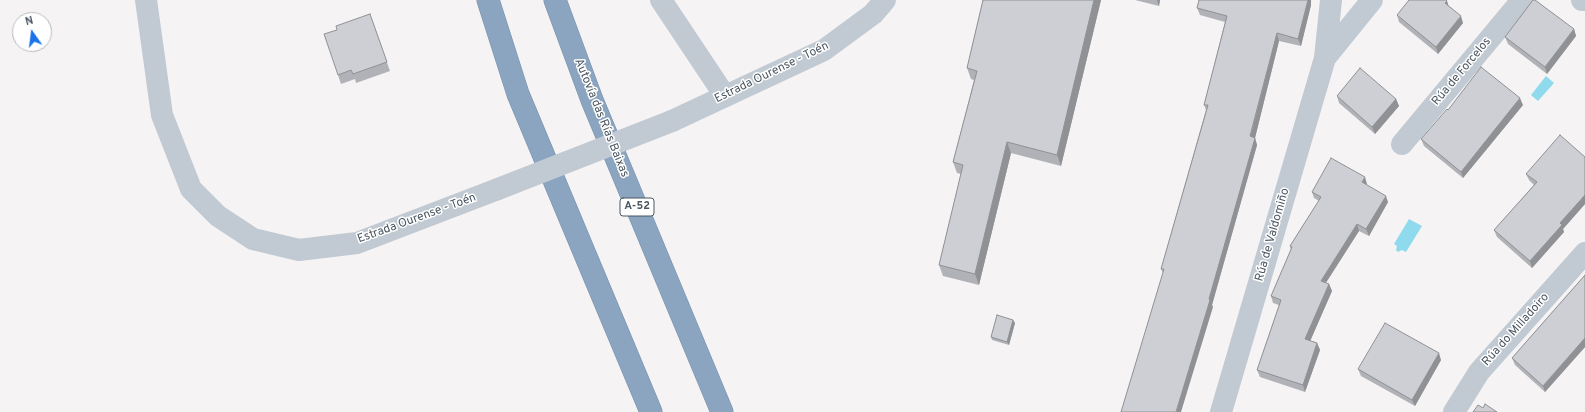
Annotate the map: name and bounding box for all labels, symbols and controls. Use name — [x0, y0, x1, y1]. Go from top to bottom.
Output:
north arrow — [12, 12, 52, 52]
text: N — [24, 14, 35, 29]
street label: Rúa de Forcelos — [1429, 35, 1495, 109]
street label: Estrada Ourense - Toén — [713, 39, 831, 107]
street label: Autovía das Rías Baixas — [571, 57, 631, 179]
street label: Rúa de Valdomiño — [1253, 187, 1293, 283]
street label: Estrada Ourense - Toén — [356, 191, 478, 247]
road number: A-52 — [620, 198, 654, 216]
street label: Rúa do Milladoiro — [1480, 291, 1552, 369]

